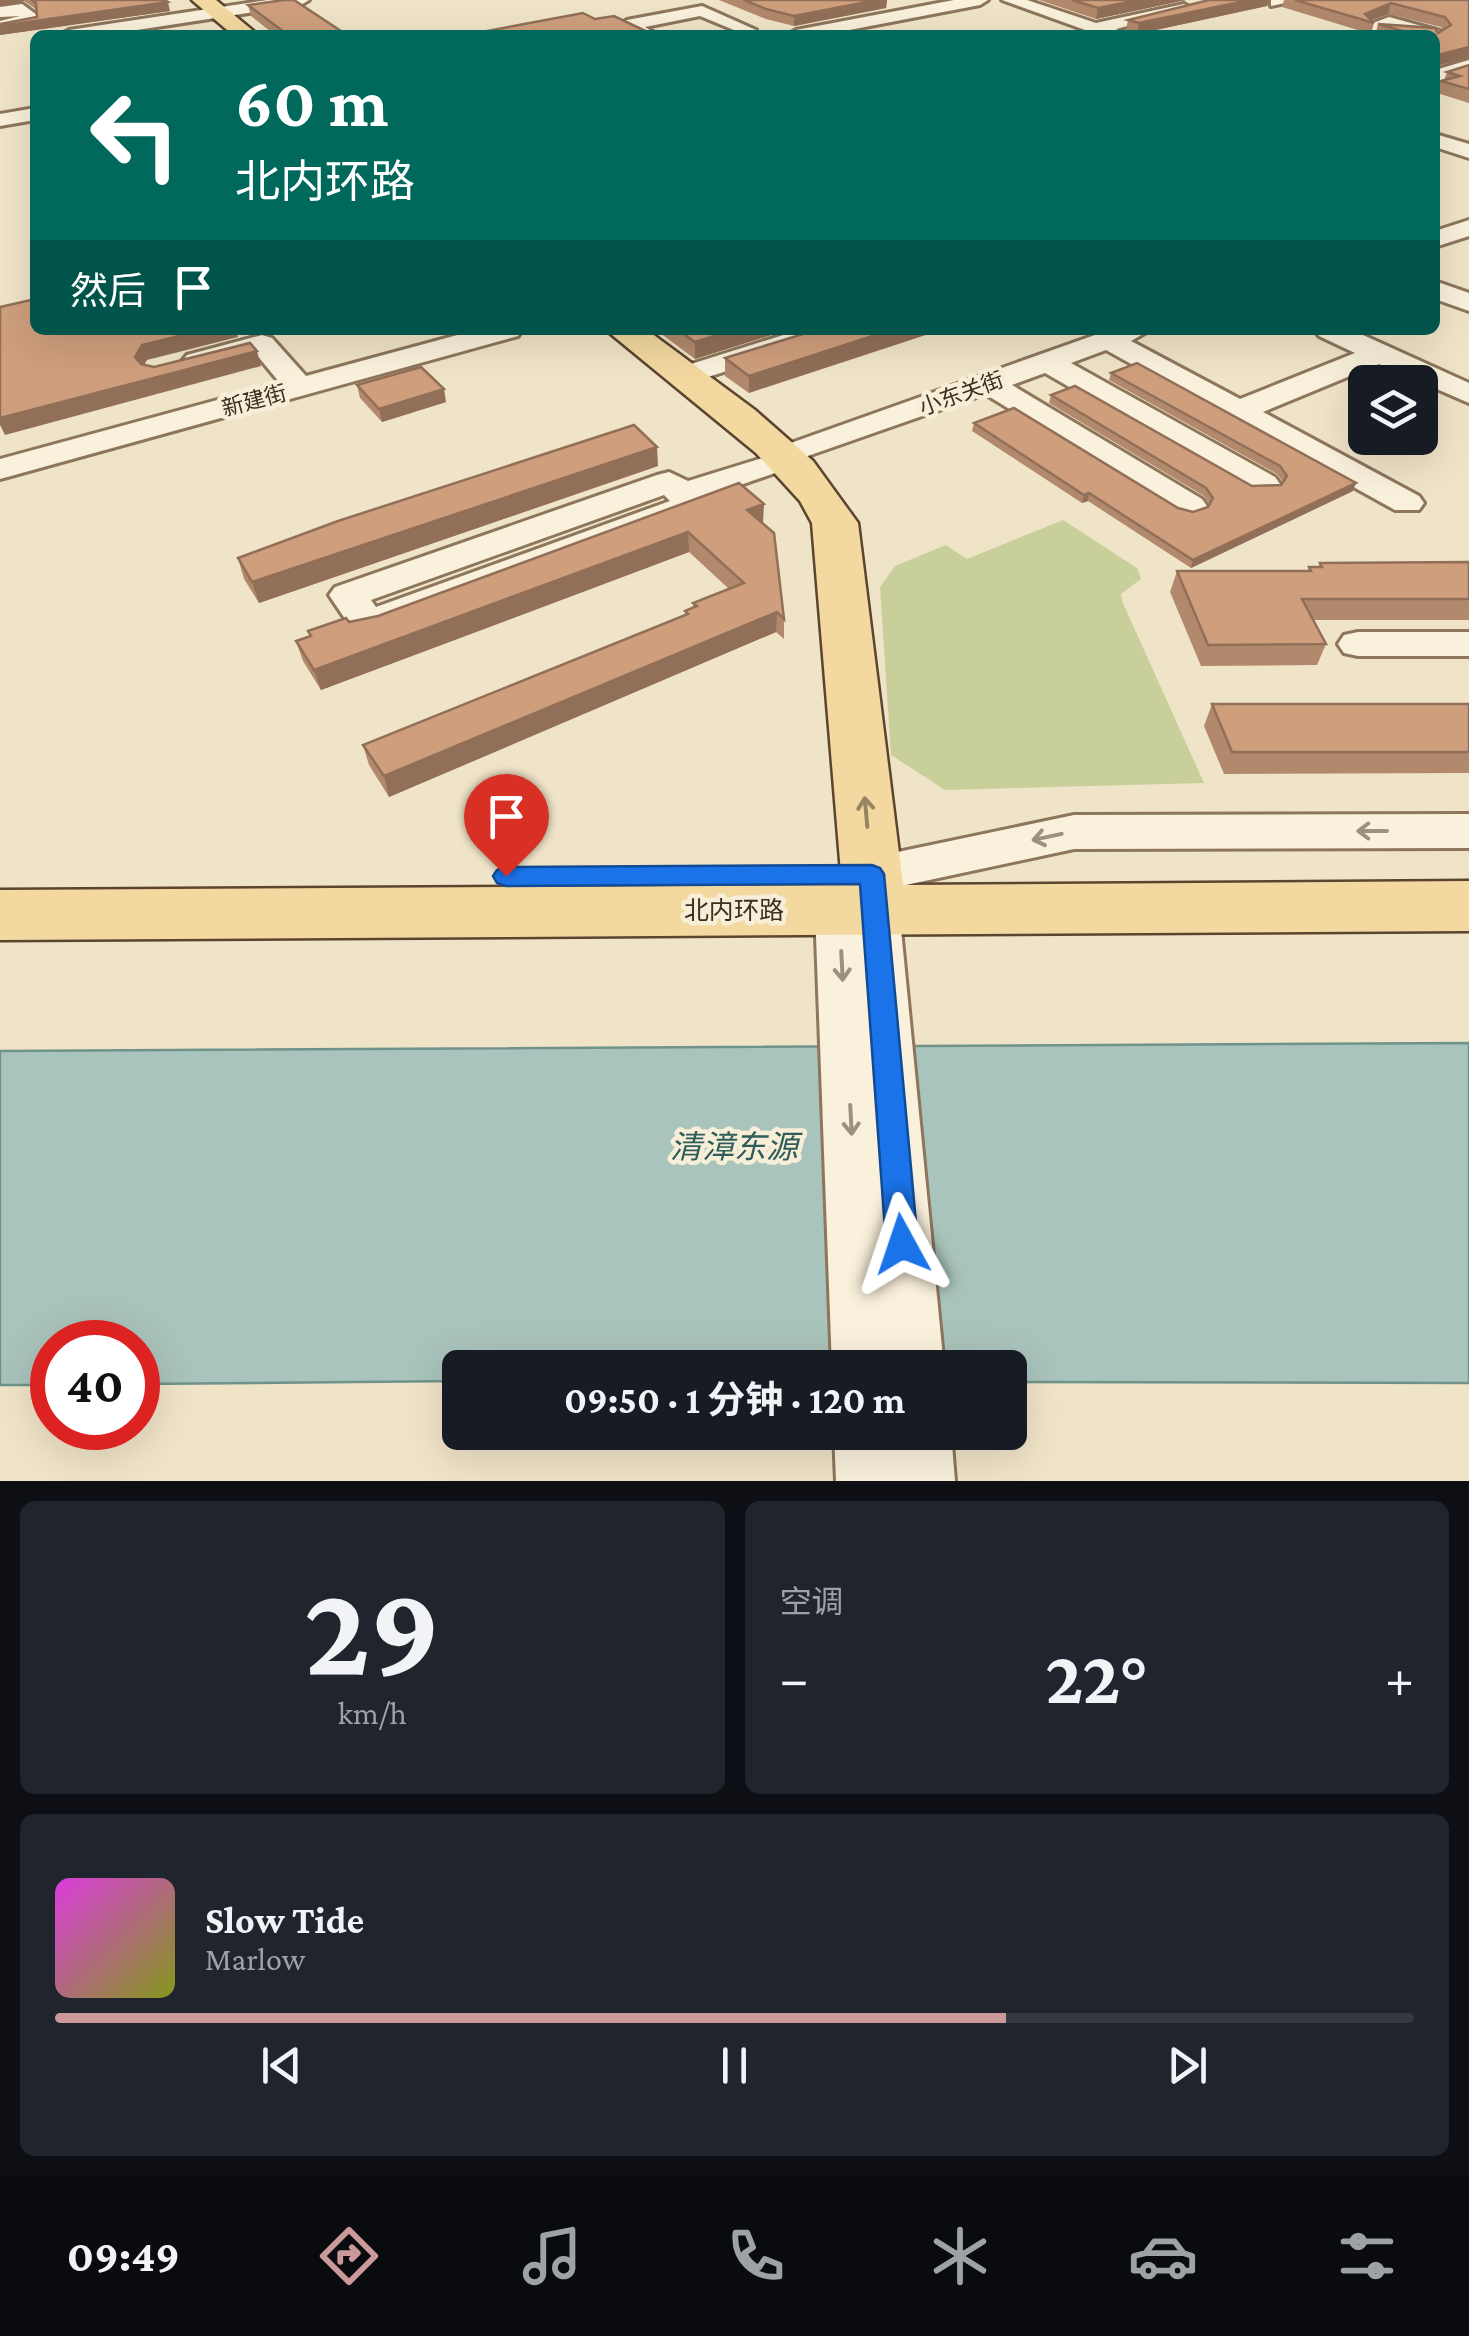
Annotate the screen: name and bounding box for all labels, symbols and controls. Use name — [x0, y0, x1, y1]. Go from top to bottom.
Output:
text: 60 m — [235, 63, 388, 141]
icon: left — [70, 70, 200, 200]
text: 北内环路 — [235, 157, 415, 207]
icon: arrive — [166, 260, 221, 315]
text: 然后 — [70, 270, 146, 312]
map controls — [1348, 365, 1438, 455]
button: layers — [1348, 365, 1438, 455]
street label: 小东关街 — [916, 367, 1007, 420]
street label: 新建街 — [219, 380, 289, 421]
pin — [464, 774, 549, 877]
icon: arrive — [479, 789, 534, 844]
one-way arrow — [856, 797, 875, 829]
one-way arrow — [1356, 822, 1388, 840]
one-way arrow — [1032, 829, 1064, 848]
street label: 北内环路 — [684, 897, 784, 924]
one-way arrow — [833, 950, 852, 982]
one-way arrow — [842, 1104, 861, 1136]
water label: 清漳东源 — [670, 1129, 803, 1165]
position arrow — [850, 1192, 954, 1296]
speed limit sign: 40 — [30, 1320, 160, 1450]
text: 09:50 · 1 分钟 · 120 m — [564, 1379, 905, 1421]
text: 29 — [304, 1557, 441, 1702]
text: 空调 — [780, 1584, 844, 1620]
text: 22° — [1045, 1636, 1148, 1719]
text: − — [780, 1648, 809, 1709]
text: + — [1385, 1648, 1414, 1709]
text: km/h — [338, 1695, 407, 1731]
text: Slow Tide — [205, 1899, 364, 1941]
text: Marlow — [205, 1941, 305, 1977]
icon: previous — [254, 2038, 309, 2093]
icon: pause — [707, 2038, 762, 2093]
icon: next — [1160, 2038, 1215, 2093]
icon: directions — [314, 2221, 384, 2291]
icon: music — [517, 2221, 587, 2291]
icon: phone — [721, 2221, 791, 2291]
icon: climate — [925, 2221, 995, 2291]
icon: car — [1128, 2221, 1198, 2291]
icon: filters — [1332, 2221, 1402, 2291]
text: 09:49 — [67, 2231, 180, 2281]

